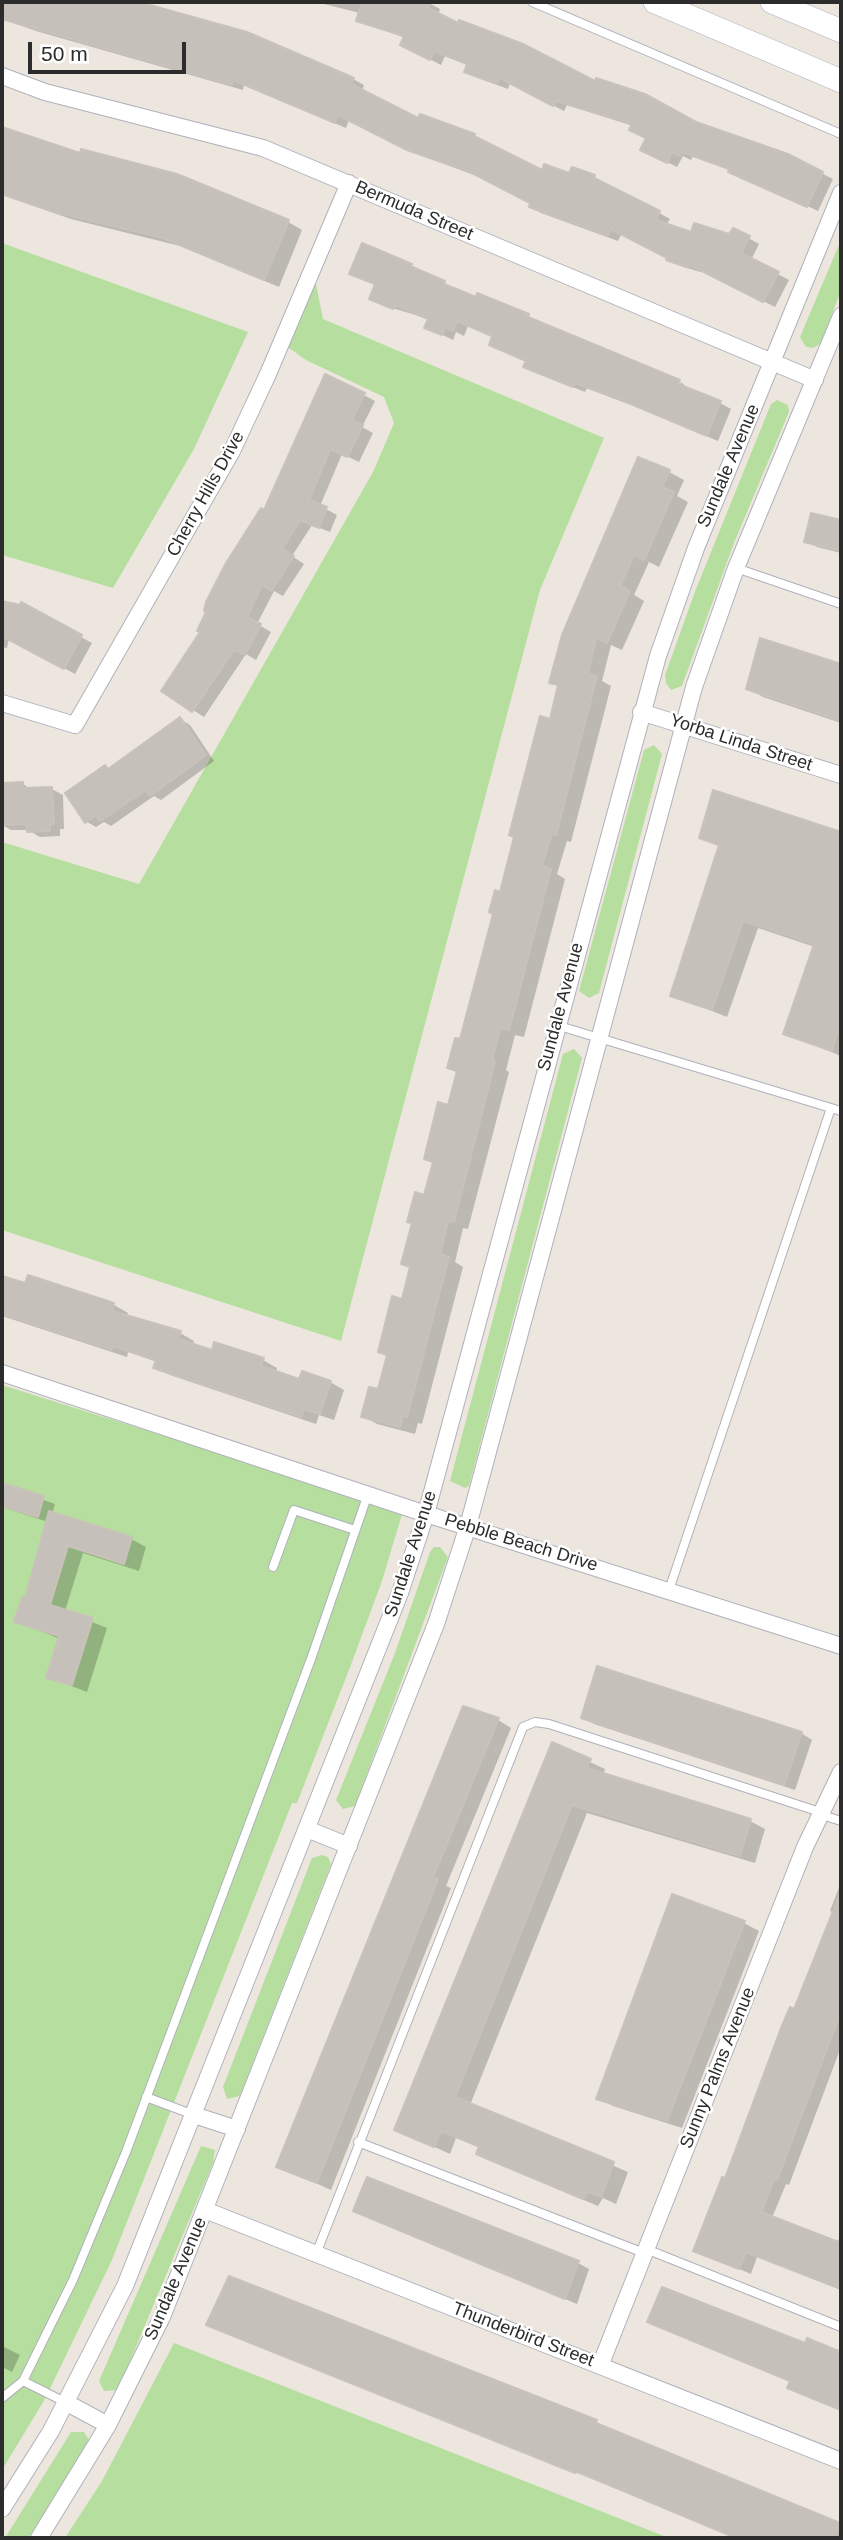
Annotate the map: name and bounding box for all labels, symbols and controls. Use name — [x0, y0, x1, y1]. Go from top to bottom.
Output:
scale bar — [32, 28, 189, 72]
text: 50 m — [41, 42, 88, 65]
street label: Bermuda Street — [352, 176, 476, 246]
street label: Sundale Avenue — [693, 401, 765, 531]
street label: Cherry Hills Drive — [163, 428, 249, 560]
street label: Yorba Linda Street — [667, 710, 815, 776]
street label: Sundale Avenue — [534, 941, 588, 1073]
street label: Sundale Avenue — [380, 1488, 442, 1620]
street label: Pebble Beach Drive — [442, 1509, 600, 1577]
street label: Sunny Palms Avenue — [676, 1984, 760, 2152]
street label: Sundale Avenue — [140, 2214, 212, 2344]
street label: Thunderbird Street — [449, 2298, 597, 2372]

